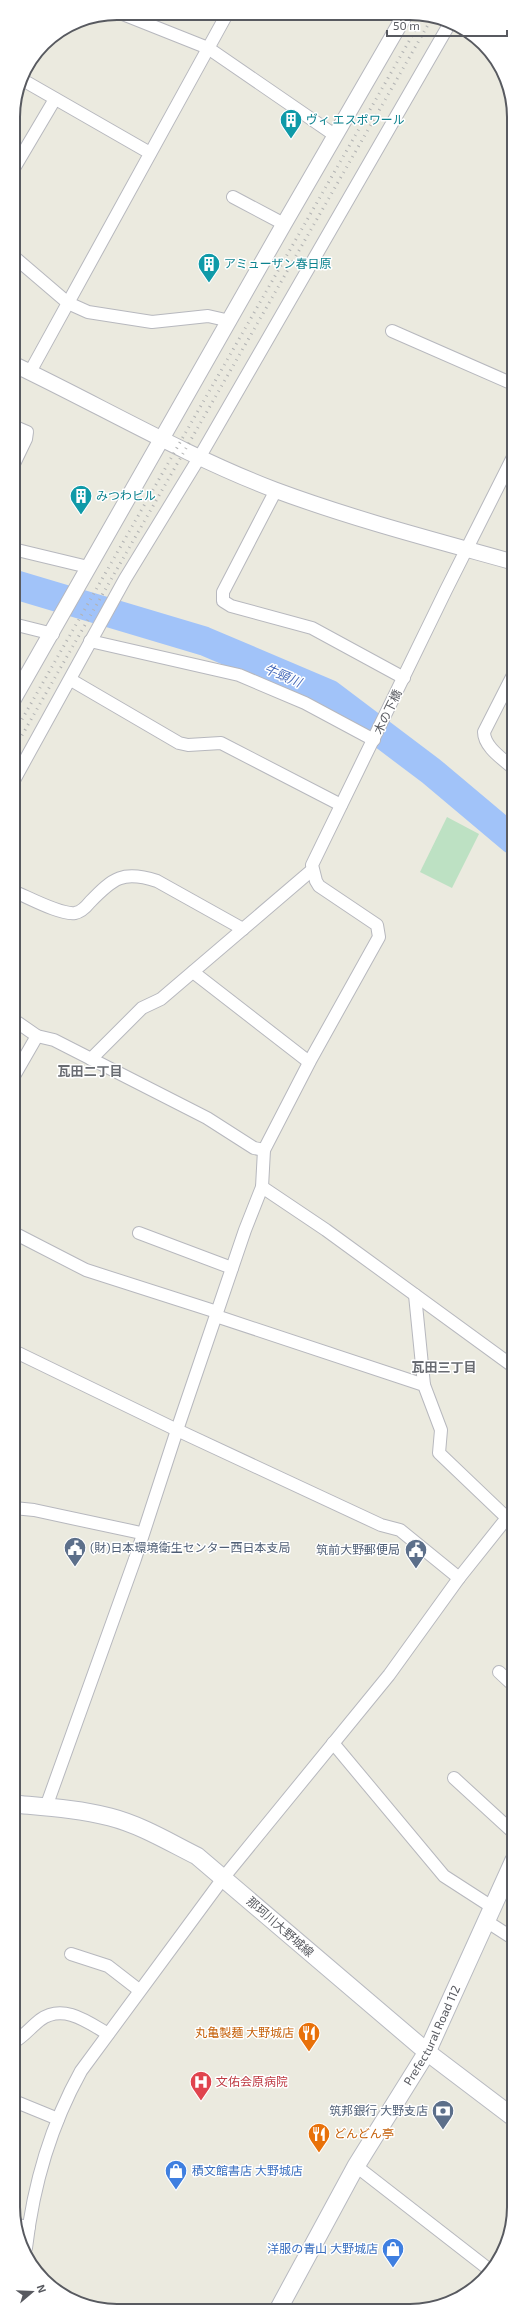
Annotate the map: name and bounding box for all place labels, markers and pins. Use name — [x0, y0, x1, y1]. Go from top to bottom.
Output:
building icon: ヴィ エスポワール — [278, 107, 304, 140]
place label: ヴィ エスポワール — [306, 112, 405, 126]
building icon: アミューザン春日原 — [196, 251, 222, 284]
place label: アミューザン春日原 — [224, 256, 332, 270]
building icon: みつわビル — [68, 483, 94, 516]
place label: みつわビル — [96, 488, 156, 502]
public building icon: (財)日本環境衛生センター西日本支局 — [62, 1535, 88, 1568]
public building icon: 筑前大野郵便局 — [403, 1537, 429, 1570]
place label: (財)日本環境衛生センター西日本支局 — [90, 1540, 291, 1554]
place label: 筑前大野郵便局 — [316, 1542, 400, 1556]
restaurant icon: 丸亀製麺 大野城店 — [296, 2020, 322, 2053]
place label: 丸亀製麺 大野城店 — [195, 2025, 294, 2039]
hospital icon: 文佑会原病院 — [188, 2069, 214, 2102]
place label: 文佑会原病院 — [216, 2074, 288, 2088]
bank icon: 筑邦銀行 大野支店 — [430, 2098, 456, 2131]
place label: 筑邦銀行 大野支店 — [329, 2103, 428, 2117]
restaurant icon: どんどん亭 — [306, 2121, 332, 2154]
place label: どんどん亭 — [334, 2126, 394, 2140]
shop icon: 積文館書店 大野城店 — [163, 2158, 189, 2191]
place label: 積文館書店 大野城店 — [192, 2163, 303, 2177]
shop icon: 洋服の青山 大野城店 — [380, 2236, 406, 2269]
place label: 洋服の青山 大野城店 — [267, 2241, 378, 2255]

